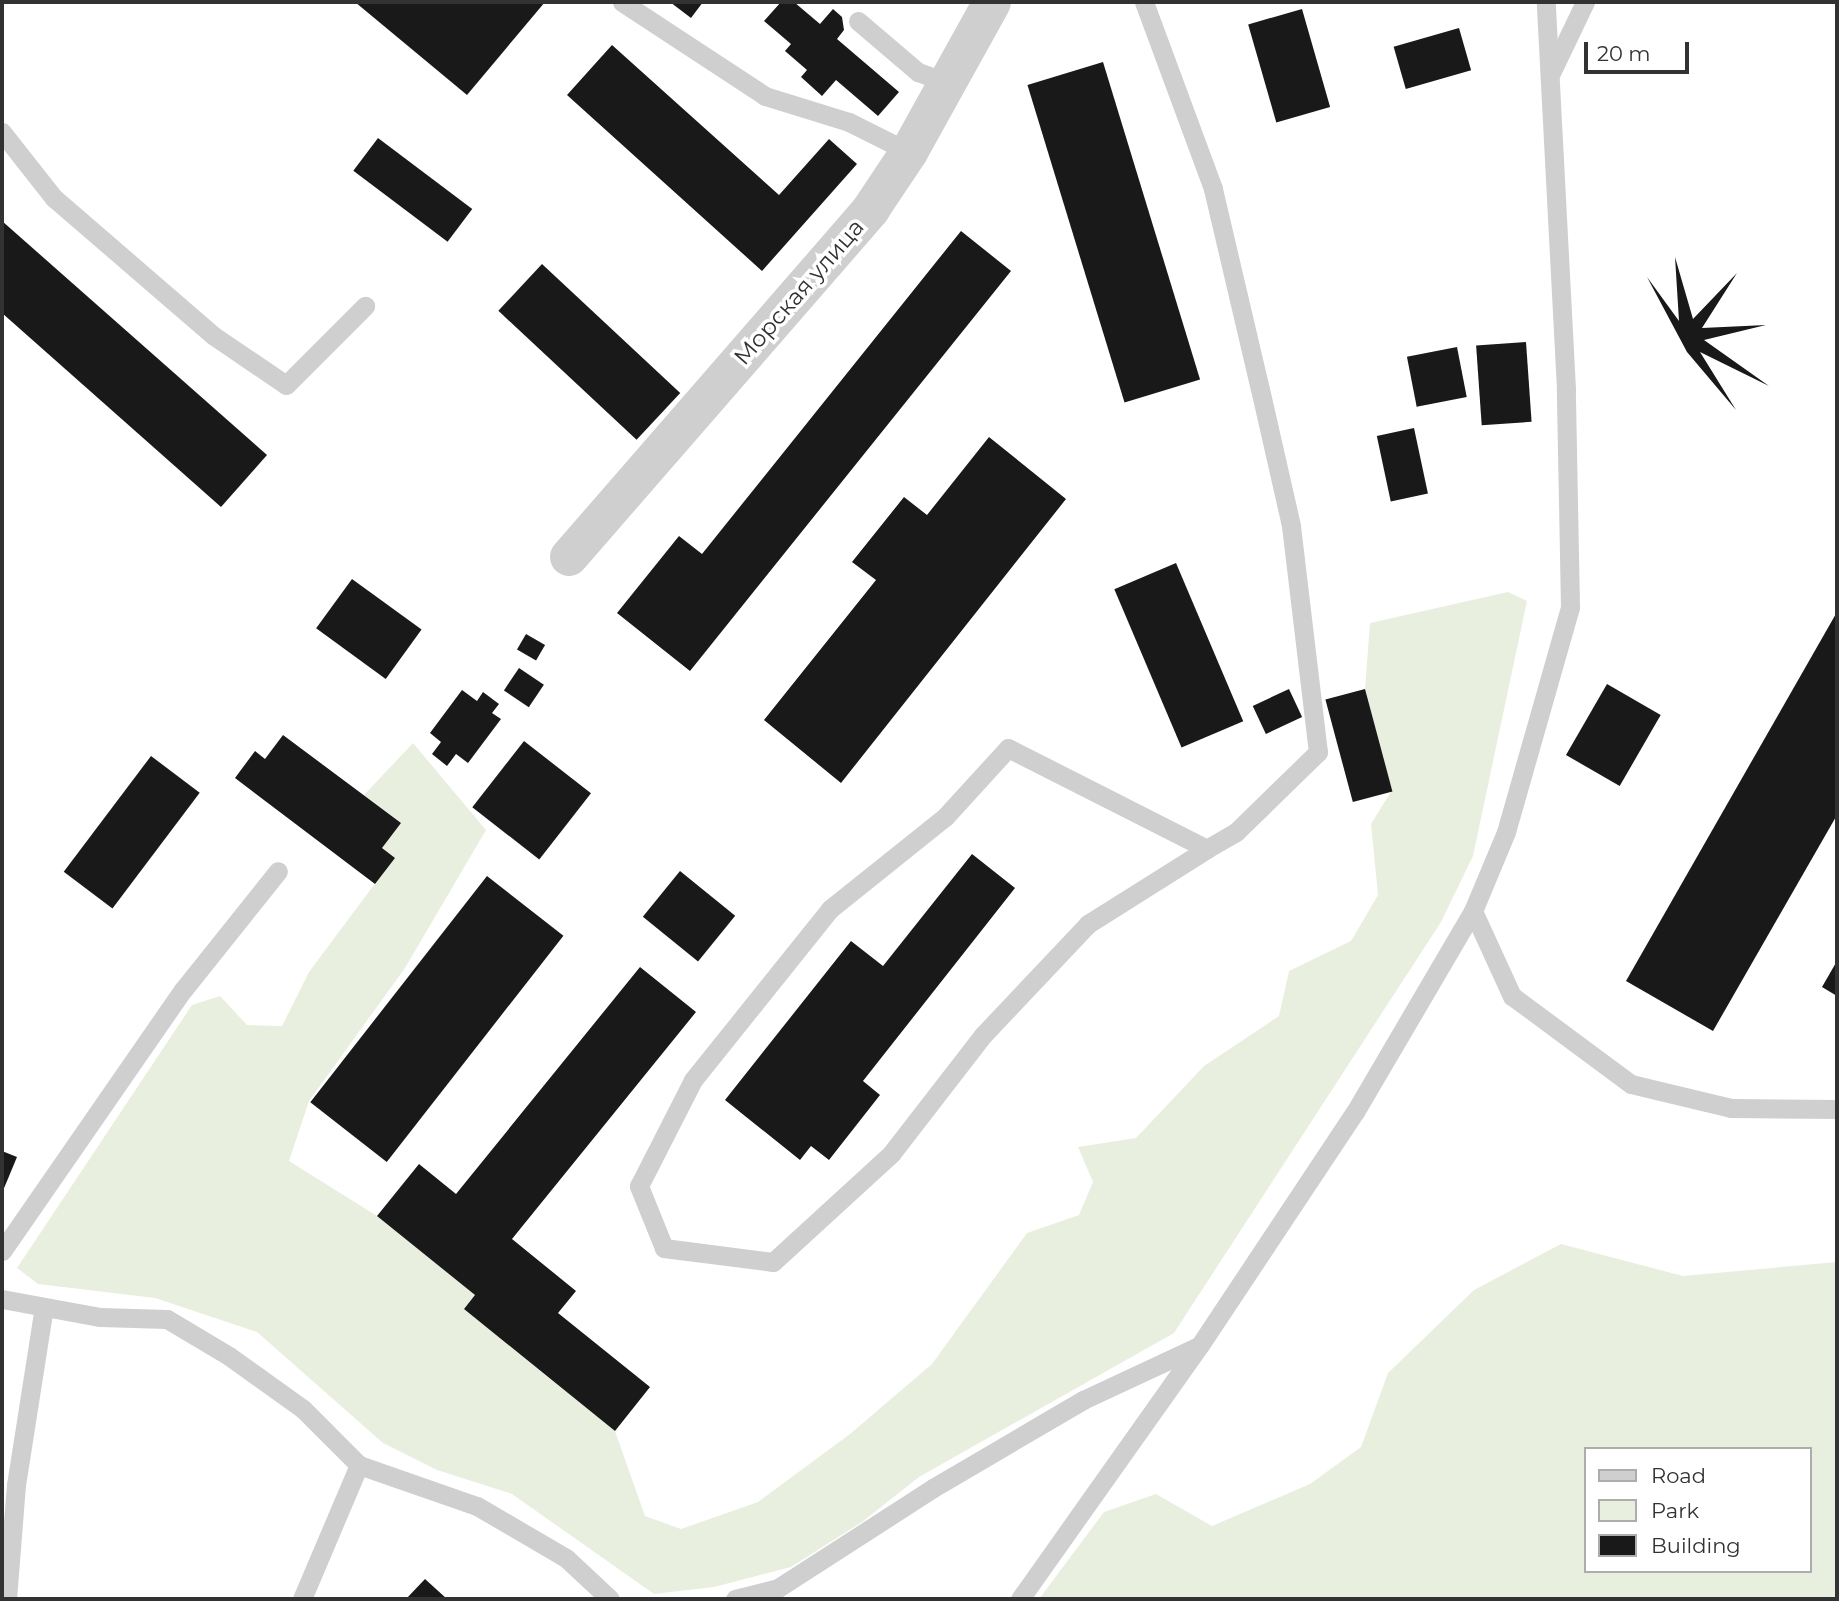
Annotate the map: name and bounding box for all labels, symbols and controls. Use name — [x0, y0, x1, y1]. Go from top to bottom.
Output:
scale bar — [1587, 28, 1692, 72]
text: 20 m — [1597, 41, 1651, 66]
street label: Морская улица — [728, 214, 870, 370]
legend — [1584, 1447, 1811, 1573]
text: Road — [1651, 1463, 1706, 1488]
text: Park — [1651, 1498, 1699, 1523]
text: Building — [1651, 1533, 1741, 1558]

